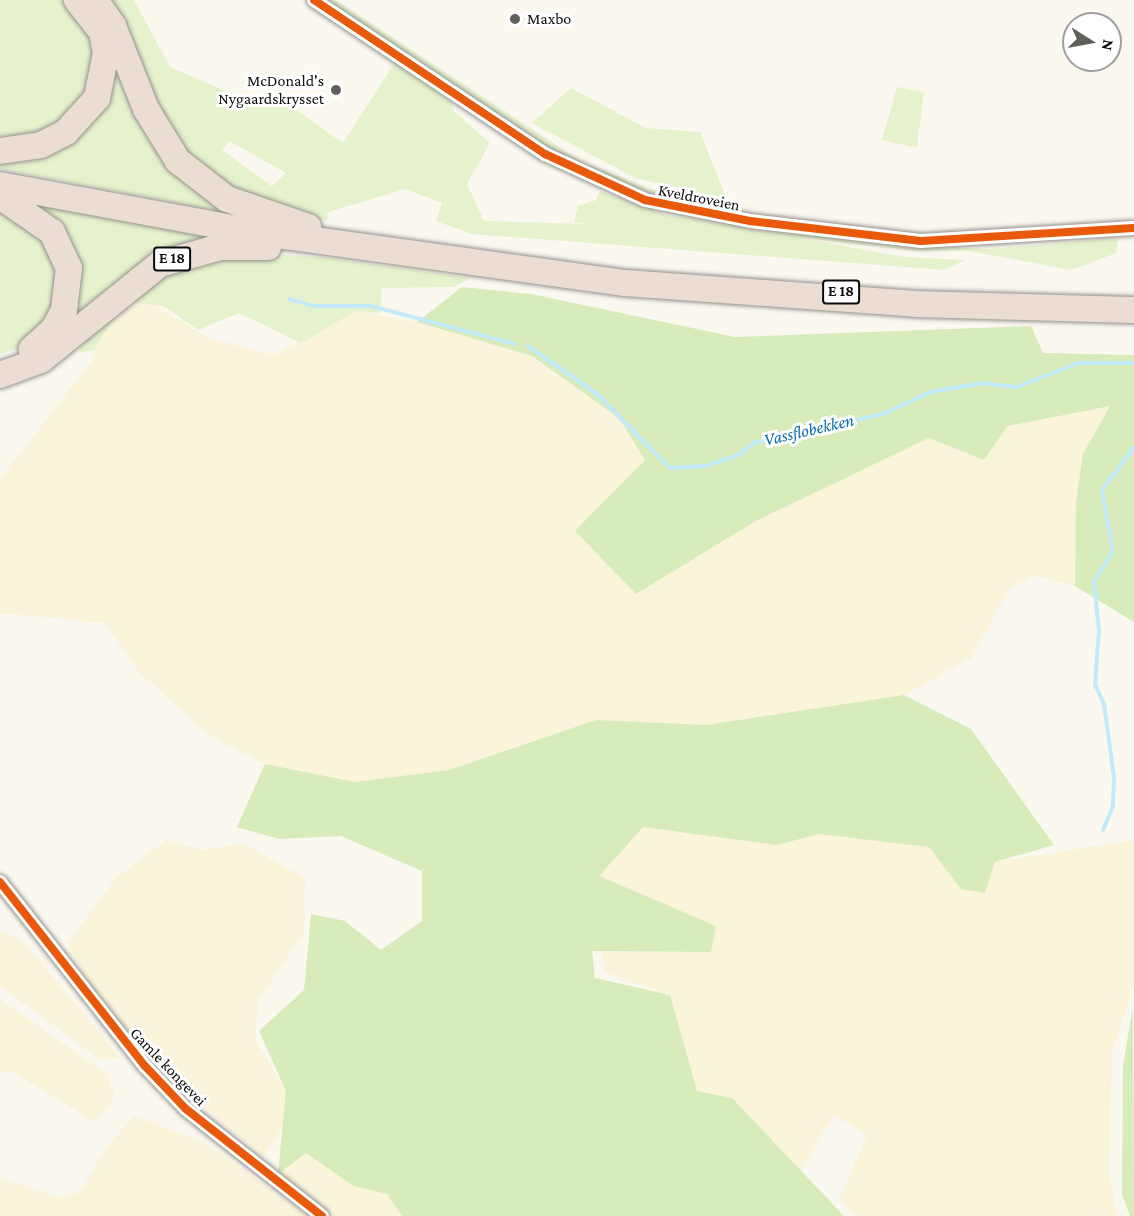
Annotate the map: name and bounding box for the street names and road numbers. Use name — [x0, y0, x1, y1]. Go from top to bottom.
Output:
street label: Kveldroveien — [657, 181, 741, 215]
road number: E 18 — [152, 247, 192, 271]
road number: E 18 — [822, 280, 860, 304]
street label: Gamle kongevei — [126, 1024, 210, 1110]

